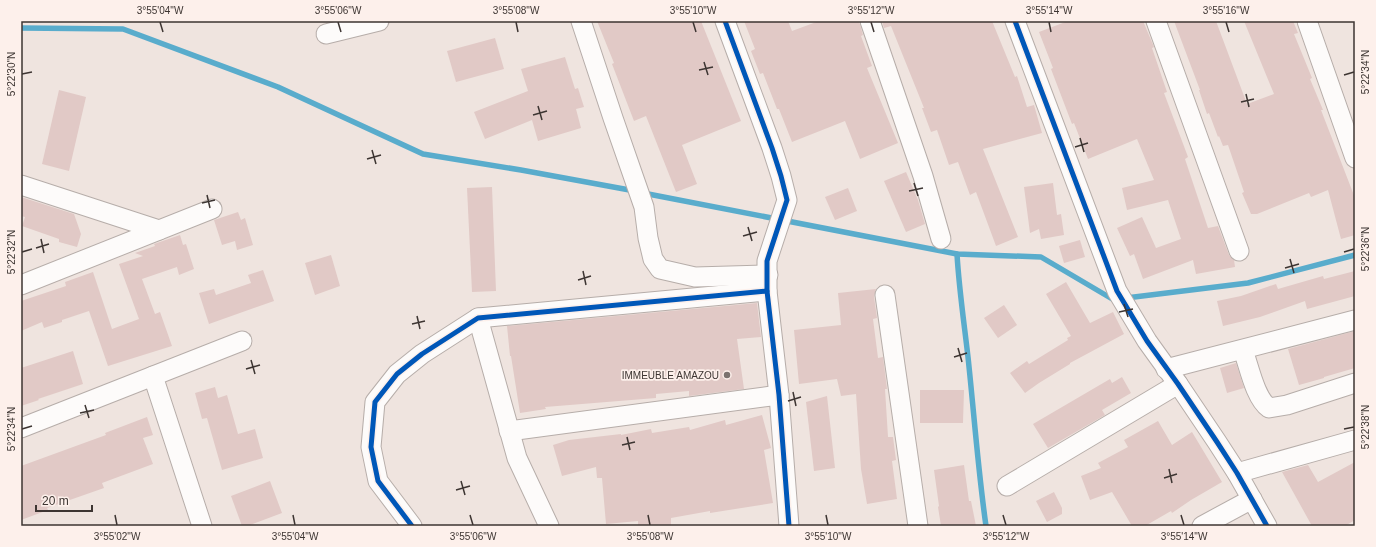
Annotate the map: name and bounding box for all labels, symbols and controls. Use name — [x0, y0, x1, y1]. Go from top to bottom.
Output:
text: 3°55'04"W — [137, 5, 184, 16]
text: 3°55'06"W — [315, 5, 362, 16]
text: 3°55'08"W — [493, 5, 540, 16]
text: 3°55'10"W — [670, 5, 717, 16]
text: 3°55'12"W — [848, 5, 895, 16]
text: 3°55'14"W — [1026, 5, 1073, 16]
text: 3°55'16"W — [1203, 5, 1250, 16]
text: 5°22'34"N — [1360, 50, 1371, 94]
text: 5°22'30"N — [6, 52, 17, 96]
text: 5°22'36"N — [1360, 227, 1371, 271]
text: 5°22'32"N — [6, 230, 17, 274]
place label: IMMEUBLE AMAZOU — [622, 370, 719, 381]
marker: IMMEUBLE AMAZOU — [722, 370, 732, 380]
text: 5°22'38"N — [1360, 405, 1371, 449]
text: 5°22'34"N — [6, 407, 17, 451]
scale bar — [36, 487, 92, 513]
text: 20 m — [42, 494, 69, 508]
text: 3°55'02"W — [94, 531, 141, 542]
text: 3°55'04"W — [272, 531, 319, 542]
text: 3°55'06"W — [450, 531, 497, 542]
text: 3°55'08"W — [627, 531, 674, 542]
text: 3°55'10"W — [805, 531, 852, 542]
text: 3°55'12"W — [983, 531, 1030, 542]
text: 3°55'14"W — [1161, 531, 1208, 542]

